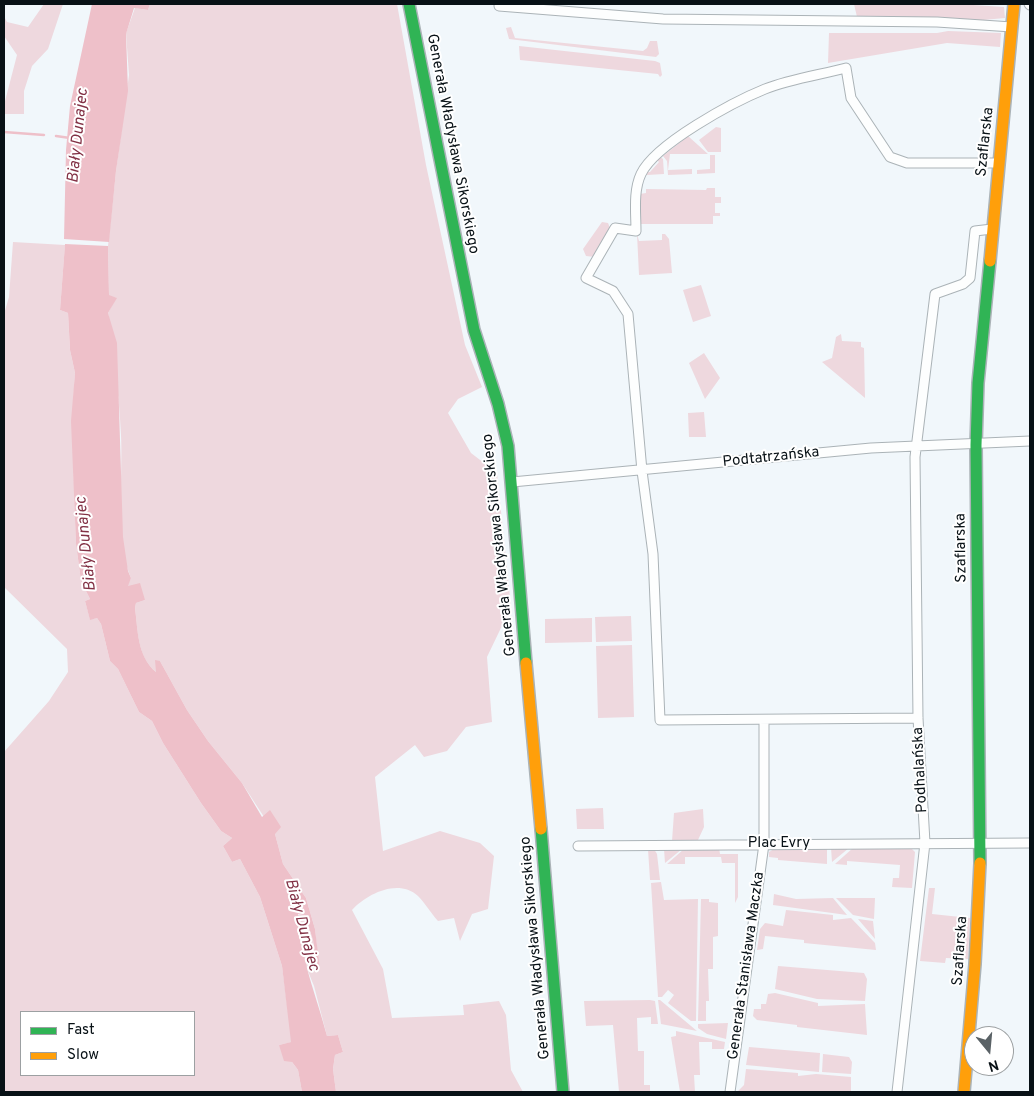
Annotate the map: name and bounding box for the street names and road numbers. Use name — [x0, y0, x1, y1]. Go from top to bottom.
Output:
street label: Generała Władysława Sikorskiego — [422, 32, 482, 256]
street label: Szaflarska — [973, 106, 999, 178]
street label: Generała Władysława Sikorskiego — [479, 433, 521, 657]
street label: Podtatrzańska — [722, 444, 820, 472]
street label: Szaflarska — [952, 513, 972, 583]
street label: Podhalańska — [910, 727, 932, 813]
street label: Plac Evry — [748, 835, 810, 853]
street label: Generała Władysława Sikorskiego — [517, 836, 555, 1060]
street label: Generała Stanisława Maczka — [725, 871, 769, 1061]
street label: Szaflarska — [950, 916, 972, 986]

